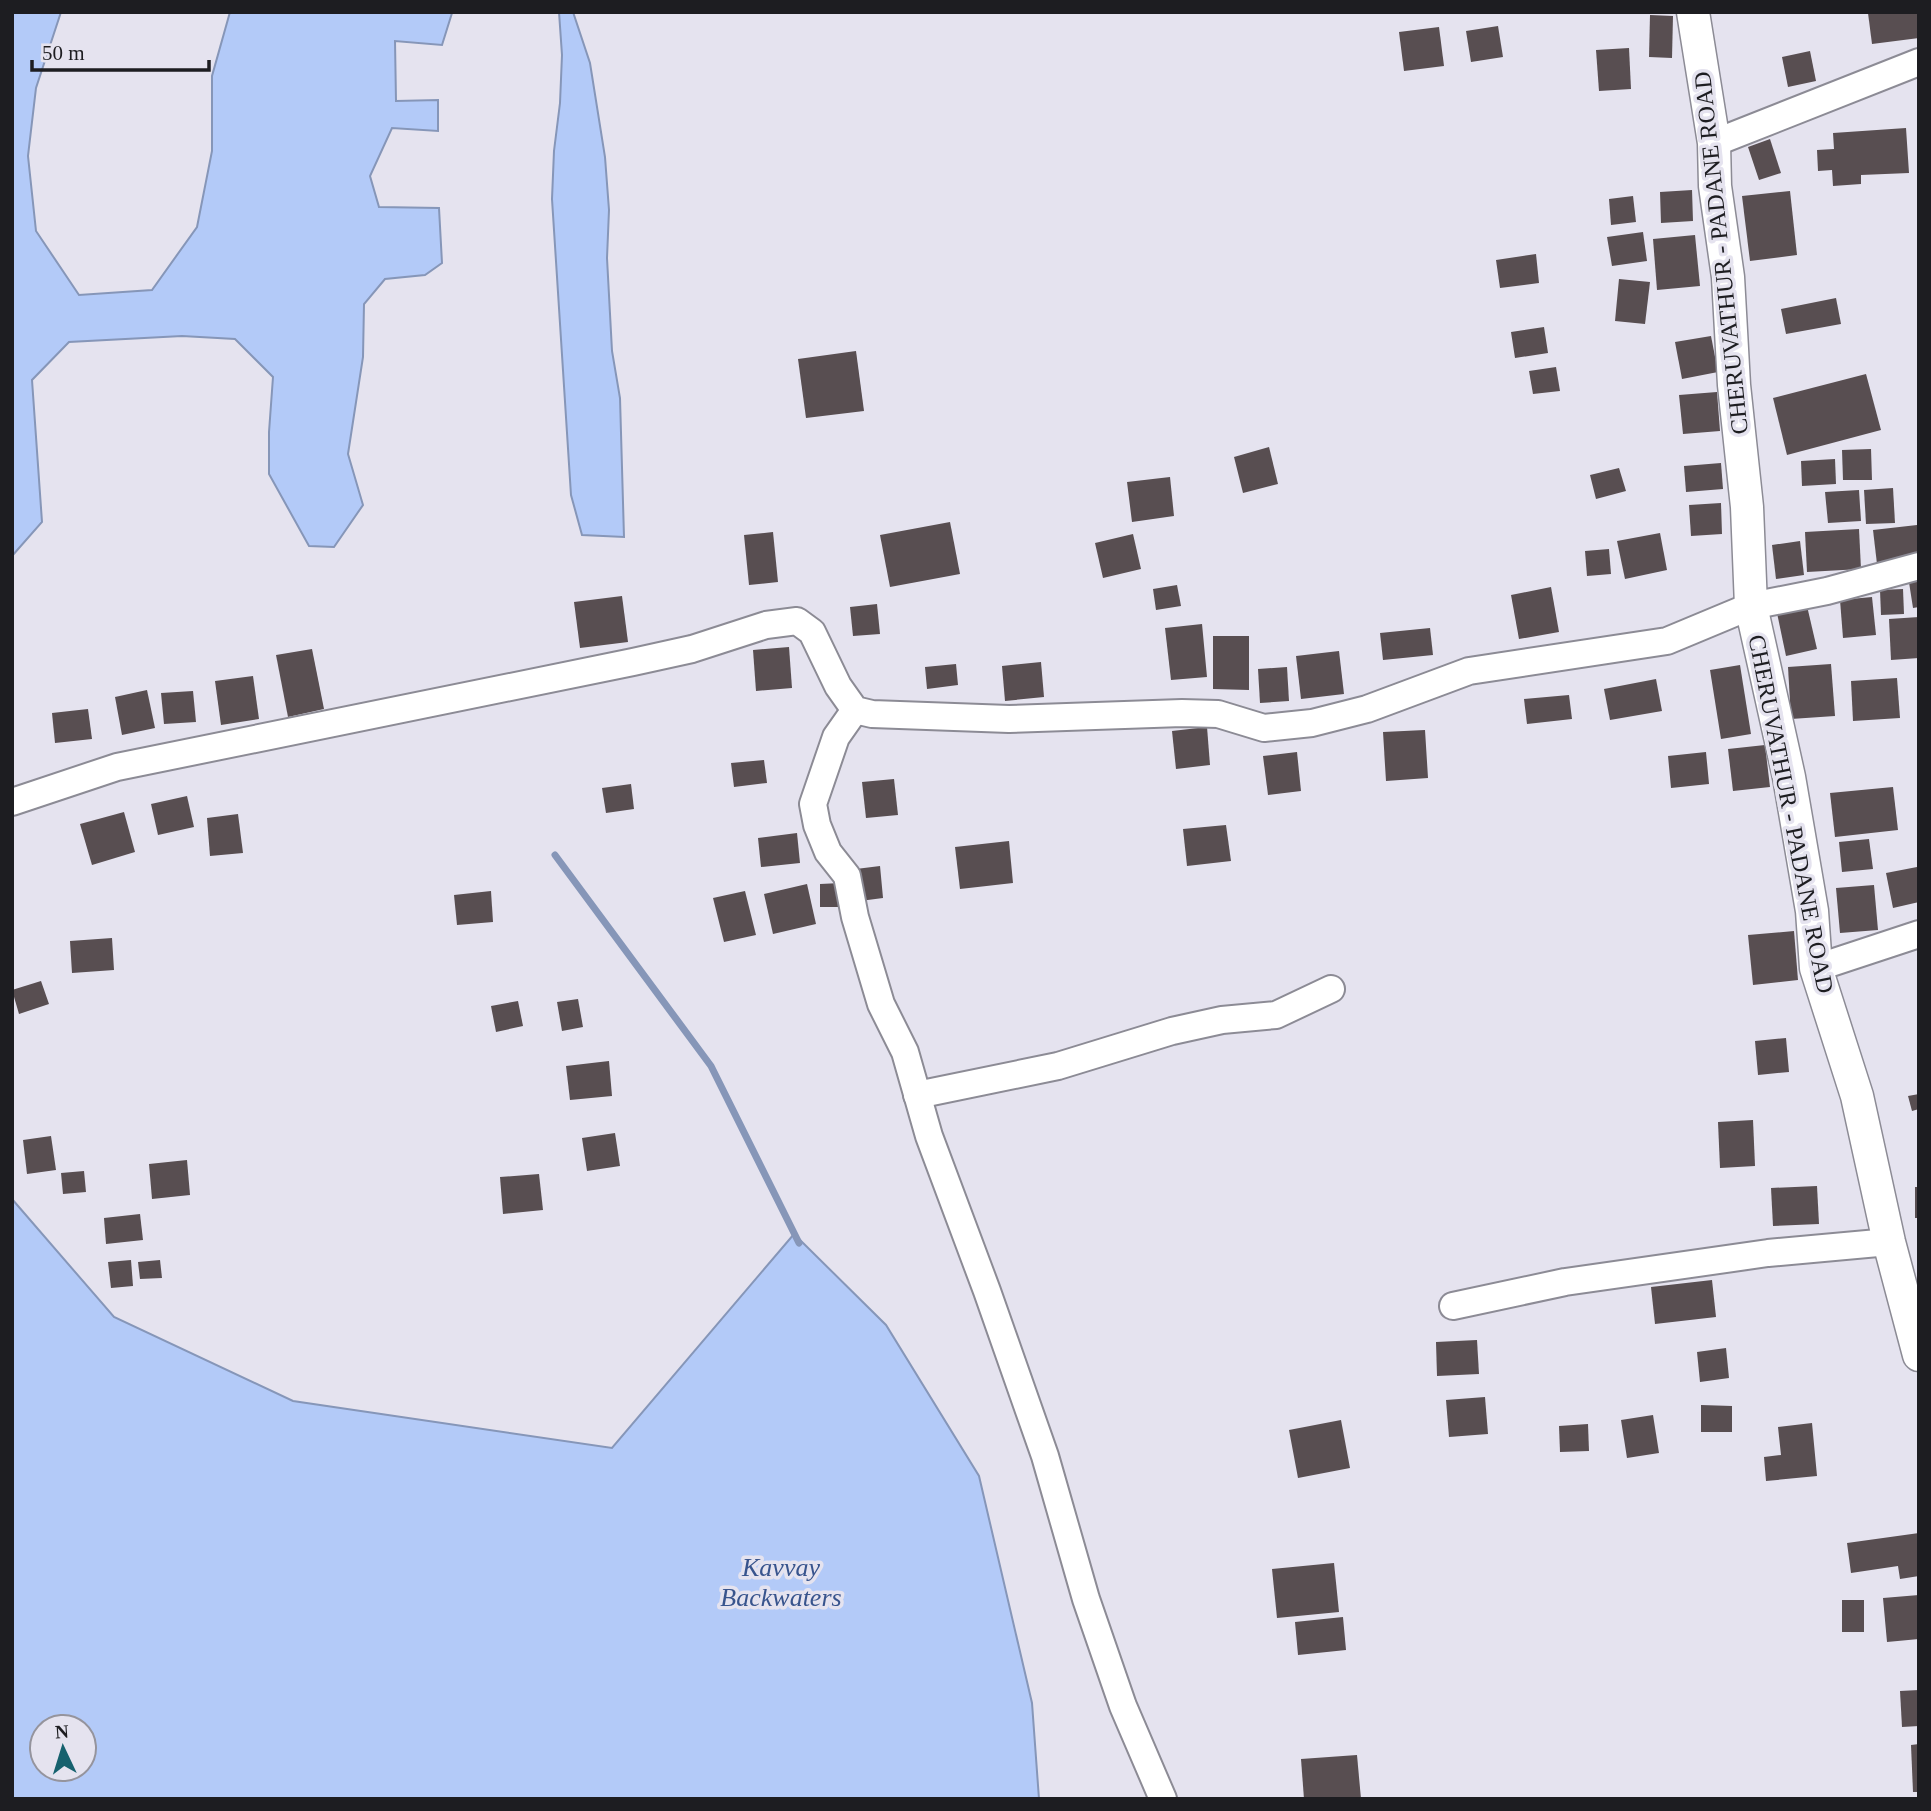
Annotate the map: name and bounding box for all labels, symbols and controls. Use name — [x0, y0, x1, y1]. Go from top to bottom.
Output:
scale bar — [32, 28, 208, 72]
text: 50 m — [42, 41, 85, 65]
street label: CHERUVATHUR - PADANE ROAD — [1689, 70, 1753, 436]
street label: CHERUVATHUR - PADANE ROAD — [1743, 633, 1839, 995]
water label: Kavvay Backwaters — [720, 1553, 842, 1612]
north arrow — [28, 1713, 98, 1783]
text: N — [54, 1721, 70, 1742]

